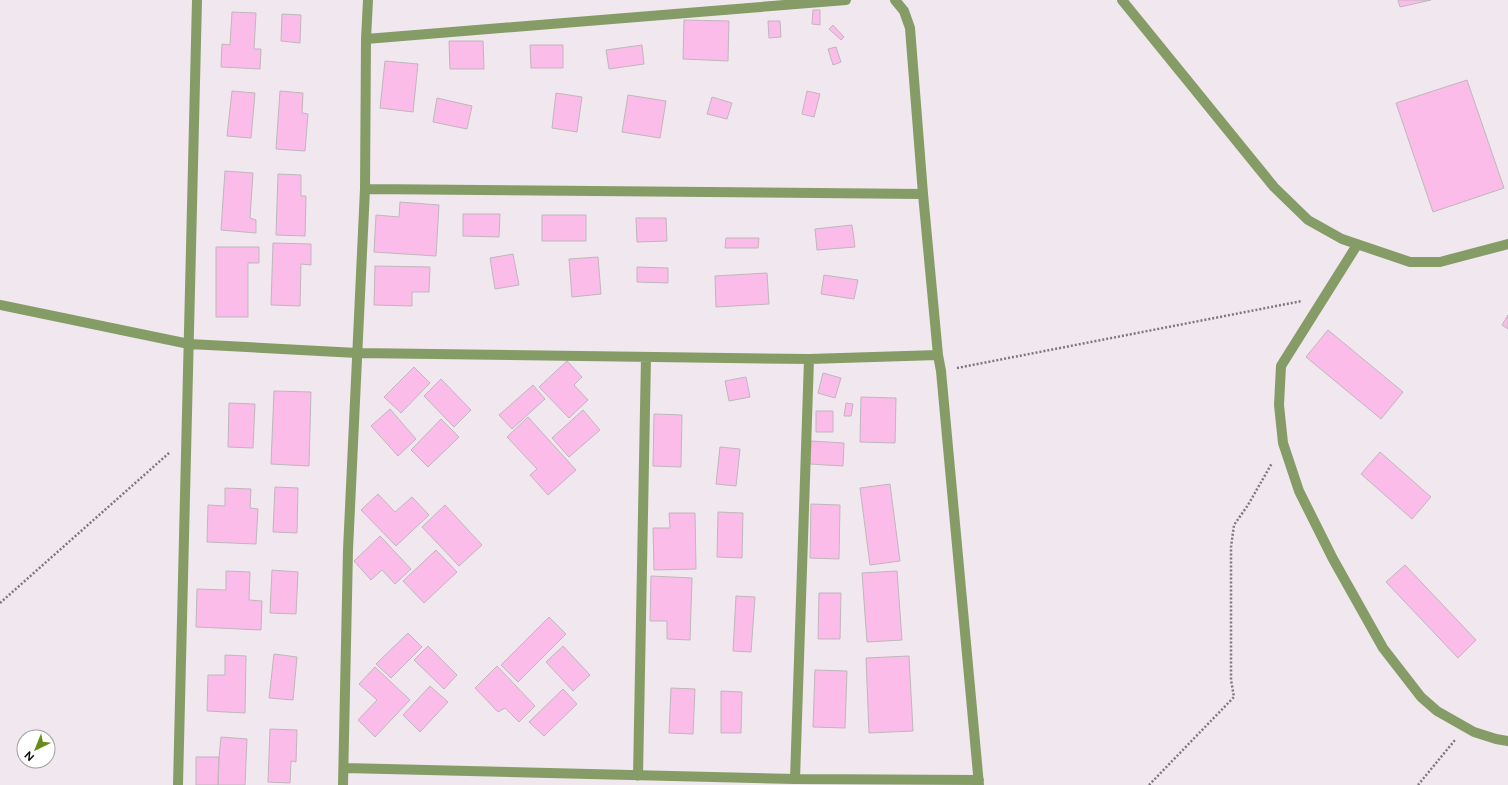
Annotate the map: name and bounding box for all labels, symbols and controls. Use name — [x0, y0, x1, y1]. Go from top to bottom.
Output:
north arrow — [16, 729, 56, 769]
text: N — [22, 748, 37, 764]

